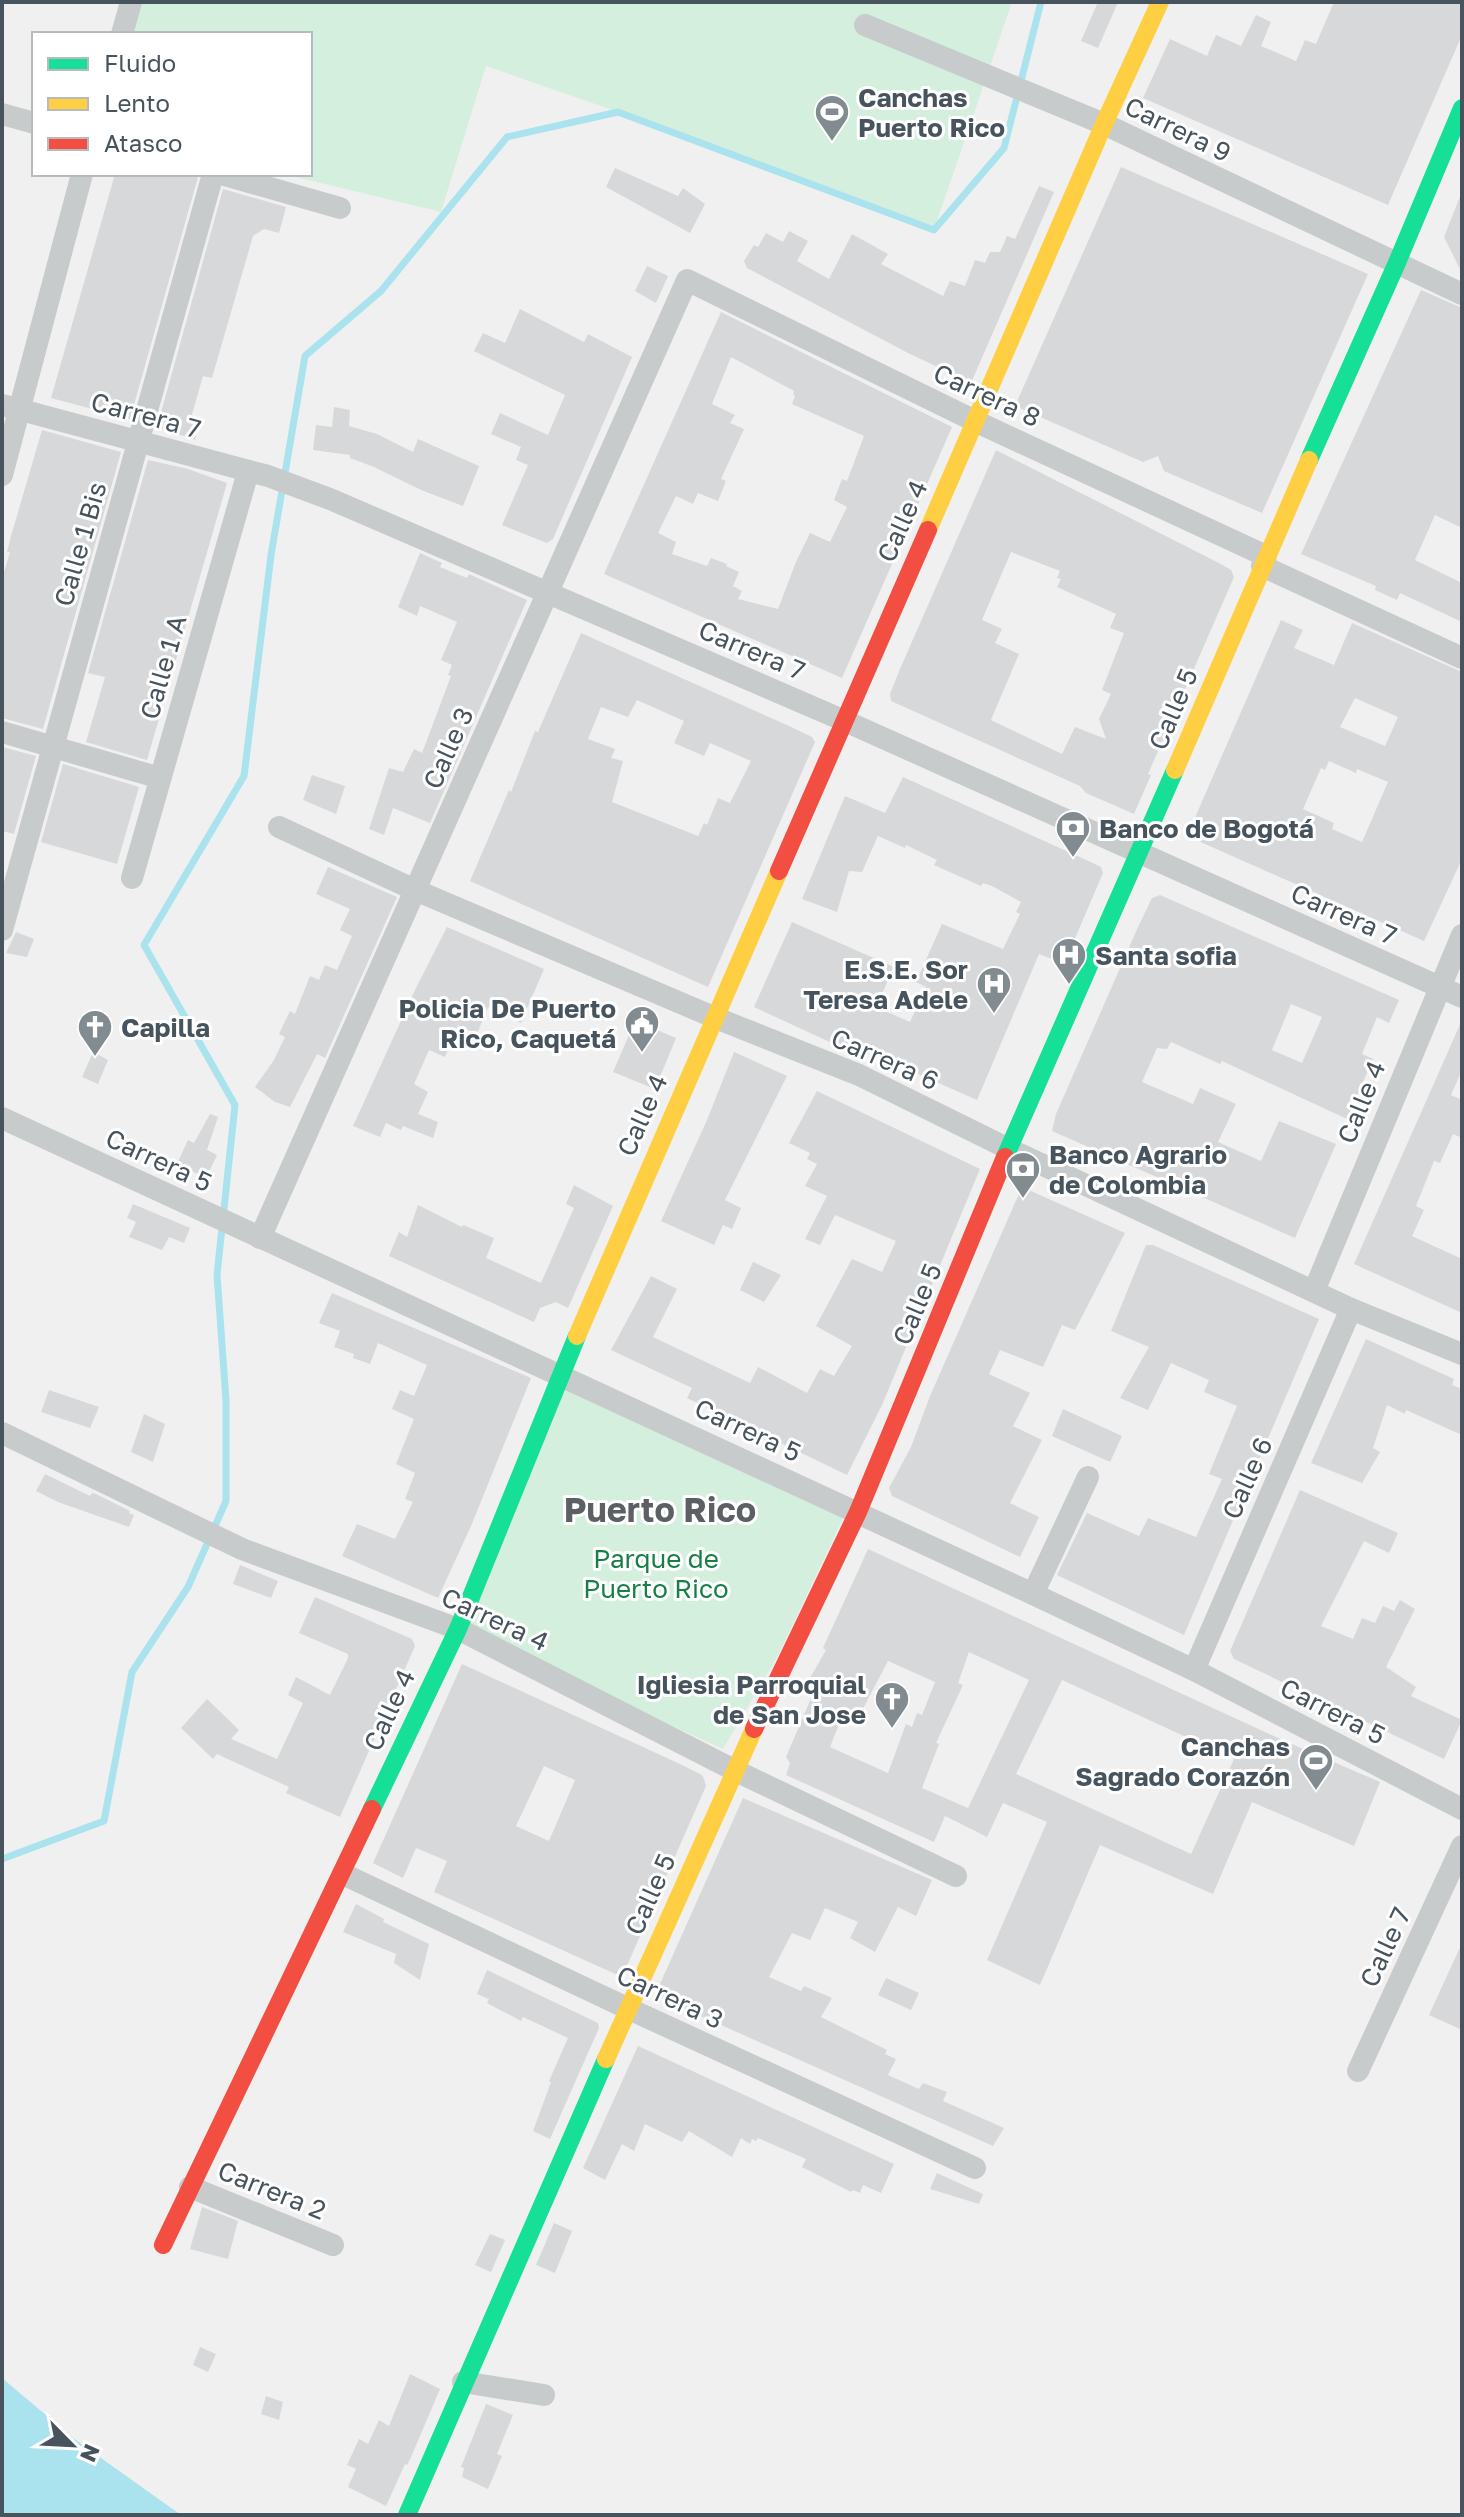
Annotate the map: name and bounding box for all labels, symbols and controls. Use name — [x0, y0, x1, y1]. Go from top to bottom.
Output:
legend — [32, 32, 312, 176]
text: Fluido — [104, 48, 176, 77]
place label: Canchas Puerto Rico — [858, 82, 1005, 143]
text: Lento — [104, 88, 170, 117]
street label: Carrera 9 — [1120, 90, 1236, 168]
sports icon: Canchas Puerto Rico — [813, 93, 851, 143]
text: Atasco — [104, 128, 182, 157]
street label: Carrera 8 — [929, 357, 1045, 433]
street label: Carrera 7 — [88, 385, 204, 445]
street label: Calle 4 — [870, 475, 934, 567]
street label: Calle 1 Bis — [48, 478, 112, 610]
street label: Calle 1 A — [133, 611, 193, 723]
street label: Carrera 7 — [694, 614, 810, 686]
street label: Calle 5 — [1142, 664, 1204, 754]
street label: Calle 3 — [416, 703, 480, 793]
bank icon: Banco de Bogotá — [1054, 809, 1092, 859]
place label: Banco de Bogotá — [1099, 813, 1314, 844]
street label: Carrera 7 — [1286, 877, 1402, 951]
hospital icon: Santa sofia — [1050, 936, 1088, 986]
place label: Santa sofia — [1095, 940, 1237, 971]
place label: E.S.E. Sor Teresa Adele — [803, 954, 968, 1015]
hospital icon: E.S.E. Sor Teresa Adele — [975, 965, 1013, 1015]
place label: Policia De Puerto Rico, Caquetá — [398, 993, 616, 1054]
public building icon: Policia De Puerto Rico, Caquetá — [623, 1004, 661, 1054]
church icon: Capilla — [76, 1008, 114, 1058]
place label: Capilla — [121, 1012, 210, 1043]
street label: Carrera 6 — [826, 1022, 944, 1096]
street label: Calle 4 — [1330, 1056, 1392, 1148]
street label: Calle 4 — [610, 1069, 674, 1161]
street label: Carrera 5 — [101, 1122, 217, 1198]
place label: Banco Agrario de Colombia — [1049, 1139, 1227, 1200]
bank icon: Banco Agrario de Colombia — [1004, 1150, 1042, 1200]
street label: Calle 5 — [886, 1259, 948, 1349]
street label: Carrera 5 — [690, 1392, 806, 1468]
street label: Calle 6 — [1215, 1432, 1279, 1524]
district label: Puerto Rico — [564, 1489, 756, 1529]
park label: Parque de Puerto Rico — [583, 1543, 729, 1604]
street label: Carrera 4 — [437, 1581, 553, 1657]
street label: Calle 4 — [357, 1664, 421, 1756]
place label: Igliesia Parroquial de San Jose — [637, 1669, 866, 1730]
street label: Carrera 5 — [1275, 1671, 1391, 1751]
church icon: Igliesia Parroquial de San Jose — [873, 1680, 911, 1730]
place label: Canchas Sagrado Corazón — [1075, 1731, 1290, 1792]
sports icon: Canchas Sagrado Corazón — [1297, 1742, 1335, 1792]
street label: Calle 5 — [618, 1849, 682, 1939]
street label: Calle 7 — [1353, 1902, 1417, 1992]
street label: Carrera 3 — [612, 1959, 728, 2035]
street label: Carrera 2 — [214, 2154, 330, 2226]
north arrow — [32, 2405, 112, 2485]
text: N — [75, 2440, 106, 2466]

